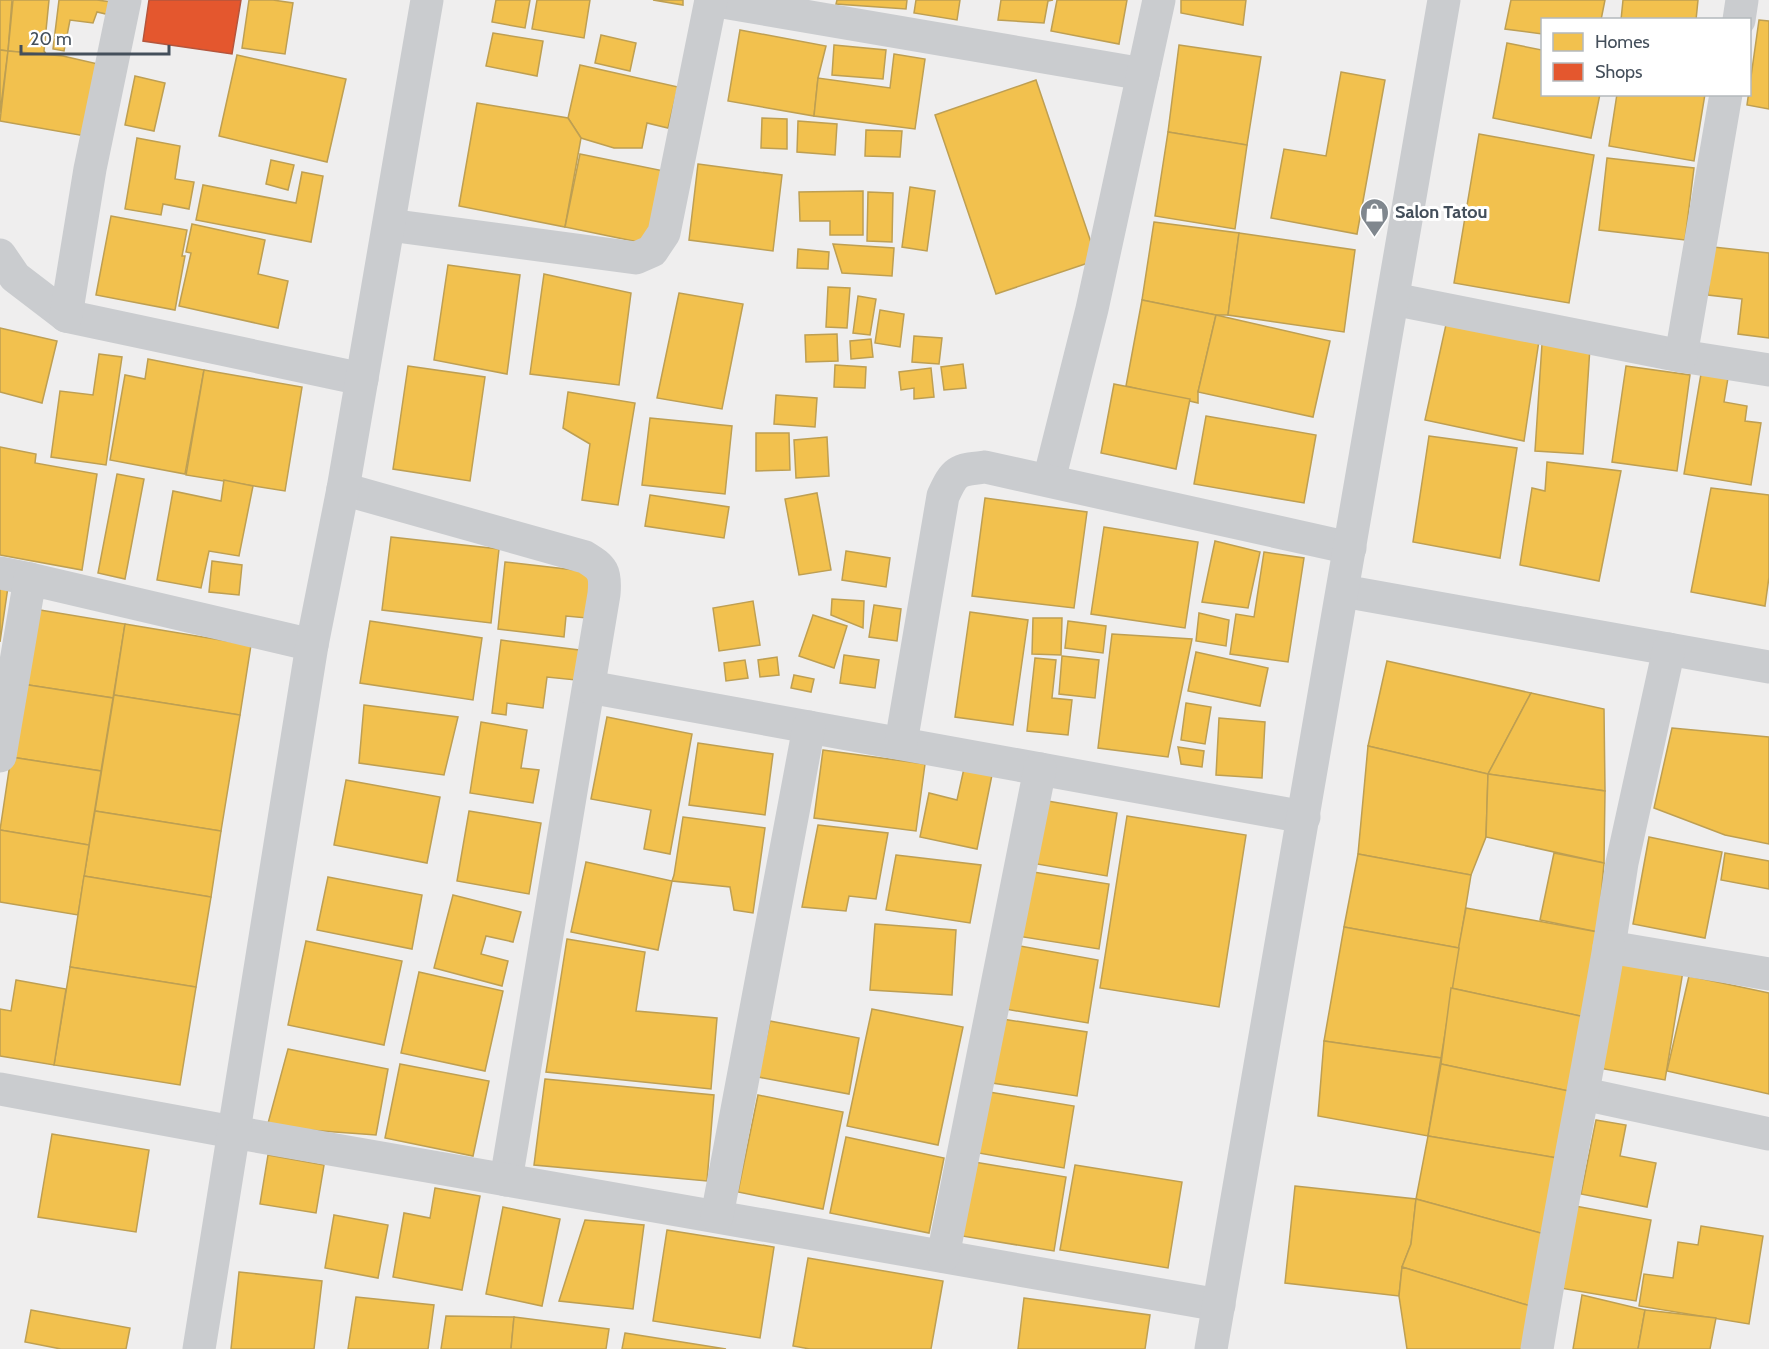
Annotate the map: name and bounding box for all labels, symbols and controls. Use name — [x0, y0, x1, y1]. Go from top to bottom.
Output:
scale bar — [21, 18, 170, 56]
legend — [1541, 18, 1751, 96]
text: 20 m — [30, 28, 72, 50]
text: Homes — [1595, 31, 1650, 53]
text: Shops — [1595, 61, 1643, 83]
shop icon: Salon Tatou — [1358, 196, 1390, 238]
place label: Salon Tatou — [1395, 201, 1488, 223]

